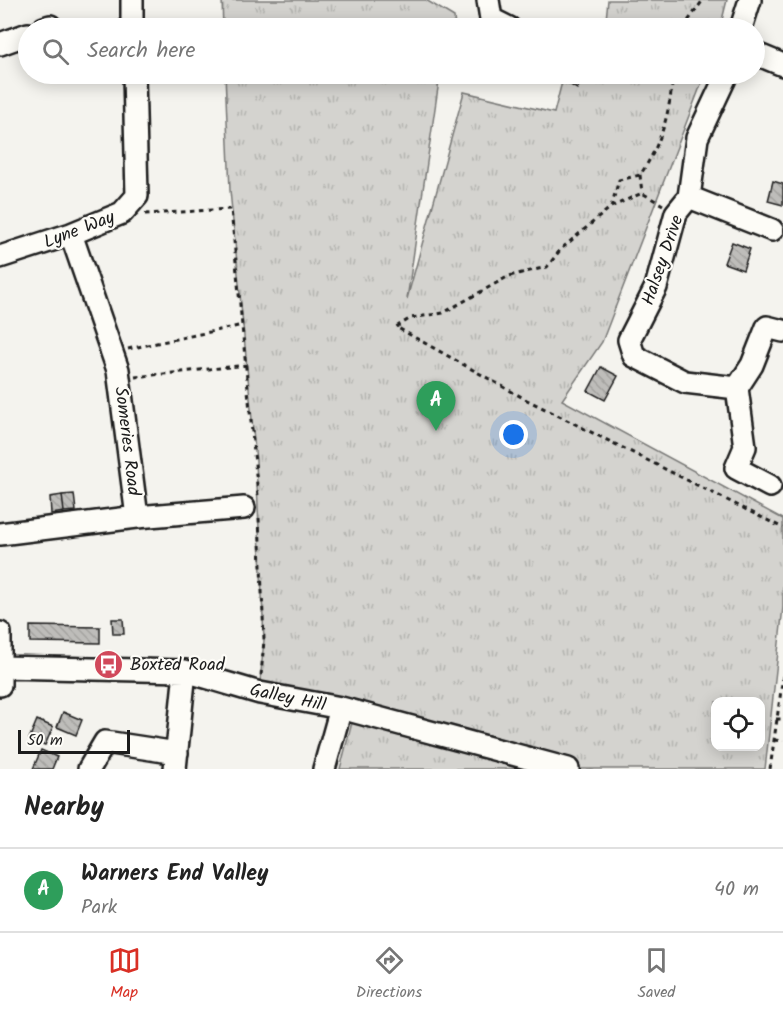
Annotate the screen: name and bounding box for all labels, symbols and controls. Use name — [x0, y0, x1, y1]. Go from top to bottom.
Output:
search box — [18, 18, 765, 84]
text: Search here — [87, 34, 195, 69]
icon: search — [39, 35, 72, 68]
street label: Lyne Way — [40, 203, 120, 257]
street label: Halsey Drive — [634, 211, 692, 310]
pin: A — [416, 382, 456, 431]
street label: Someries Road — [105, 385, 148, 498]
your location — [499, 420, 528, 449]
bus stop icon: Boxted Road — [93, 648, 125, 680]
place label: Boxted Road — [130, 651, 226, 680]
street label: Galley Hill — [247, 676, 329, 721]
map controls — [711, 697, 765, 751]
button: locate — [711, 697, 765, 751]
scale bar — [18, 727, 130, 754]
text: 50 m — [27, 728, 63, 753]
text: Nearby — [24, 787, 104, 829]
text: Warners End Valley — [81, 857, 269, 892]
text: A — [37, 874, 50, 906]
text: 40 m — [714, 874, 759, 906]
text: Park — [81, 892, 117, 924]
tab: Map — [108, 944, 141, 1005]
tab: Directions — [356, 944, 422, 1005]
tab: Saved — [637, 944, 675, 1005]

